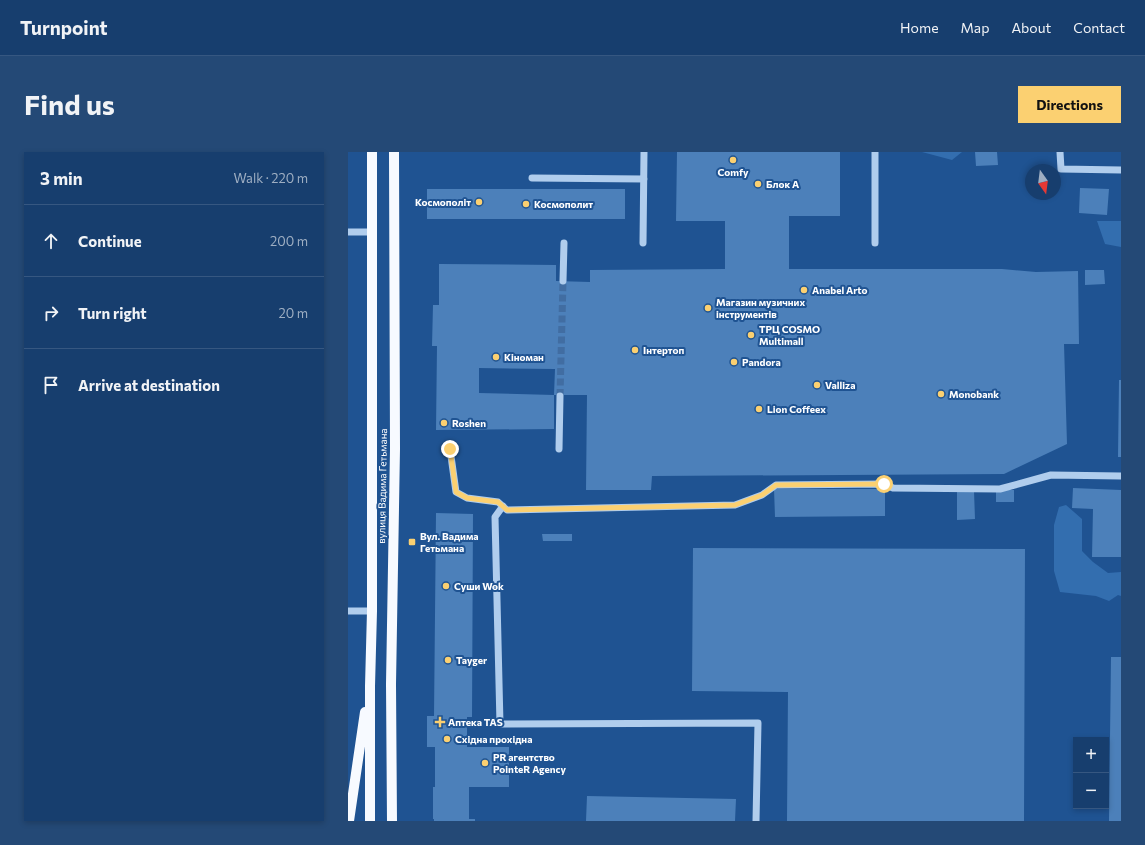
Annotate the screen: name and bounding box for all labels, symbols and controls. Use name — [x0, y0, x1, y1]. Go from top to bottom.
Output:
text: Turnpoint — [20, 16, 108, 39]
text: Home — [900, 19, 939, 36]
text: Map — [961, 19, 989, 36]
text: About — [1011, 19, 1051, 36]
text: Contact — [1073, 19, 1125, 36]
button: Directions — [1018, 86, 1121, 123]
text: Find us — [24, 87, 115, 121]
marker: Comfy — [728, 155, 738, 165]
north arrow — [1025, 164, 1061, 200]
place label: Comfy — [717, 166, 749, 178]
text: 3 min — [40, 168, 83, 189]
text: Walk · 220 m — [234, 170, 308, 186]
place label: Блок A — [766, 178, 799, 190]
marker: Блок A — [753, 179, 763, 189]
place label: Космополіт — [415, 196, 471, 208]
marker: Космополіт — [474, 197, 484, 207]
place label: Космополит — [534, 198, 593, 210]
marker: Космополит — [521, 199, 531, 209]
icon: ahead — [40, 230, 62, 252]
text: Continue — [78, 232, 142, 250]
text: 200 m — [270, 233, 308, 249]
place label: Anabel Arto — [812, 284, 868, 296]
marker: Anabel Arto — [799, 285, 809, 295]
place label: Магазин музичних інструментів — [716, 296, 805, 320]
icon: right — [40, 302, 62, 324]
marker: Магазин музичних інструментів — [703, 303, 713, 313]
text: Turn right — [78, 304, 147, 322]
text: 20 m — [279, 305, 308, 321]
place label: ТРЦ COSMO Multimall — [759, 323, 820, 347]
marker: ТРЦ COSMO Multimall — [746, 330, 756, 340]
place label: Інтертоп — [643, 344, 685, 356]
marker: Інтертоп — [630, 345, 640, 355]
place label: Кіноман — [504, 351, 544, 363]
marker: Кіноман — [491, 352, 501, 362]
place label: Pandora — [742, 356, 781, 368]
marker: Pandora — [729, 357, 739, 367]
icon: arrive — [40, 374, 62, 396]
text: Arrive at destination — [78, 376, 220, 394]
place label: Valliza — [825, 379, 855, 391]
marker: Valliza — [812, 380, 822, 390]
place label: Monobank — [949, 388, 999, 400]
marker: Monobank — [936, 389, 946, 399]
place label: Lion Coffeex — [767, 403, 826, 415]
marker: Lion Coffeex — [754, 404, 764, 414]
place label: Roshen — [452, 417, 486, 429]
marker: Roshen — [439, 418, 449, 428]
street label: вулиця Вадима Гетьмана — [375, 428, 389, 544]
route end — [441, 440, 459, 458]
route start — [875, 475, 893, 493]
place label: Вул. Вадима Гетьмана — [420, 530, 479, 554]
marker: Вул. Вадима Гетьмана — [407, 537, 417, 547]
place label: Суши Wok — [454, 580, 504, 592]
marker: Суши Wok — [441, 581, 451, 591]
place label: Tayger — [456, 654, 487, 666]
marker: Tayger — [443, 655, 453, 665]
place label: Аптека TAS — [448, 716, 503, 728]
marker: Аптека TAS — [435, 717, 445, 727]
place label: Східна прохідна — [455, 733, 532, 745]
marker: Східна прохідна — [442, 734, 452, 744]
map controls — [1073, 737, 1109, 809]
button: + — [1073, 737, 1109, 773]
place label: PR агентство PointeR Agency — [493, 751, 566, 775]
marker: PR агентство PointeR Agency — [480, 758, 490, 768]
button: − — [1073, 773, 1109, 809]

